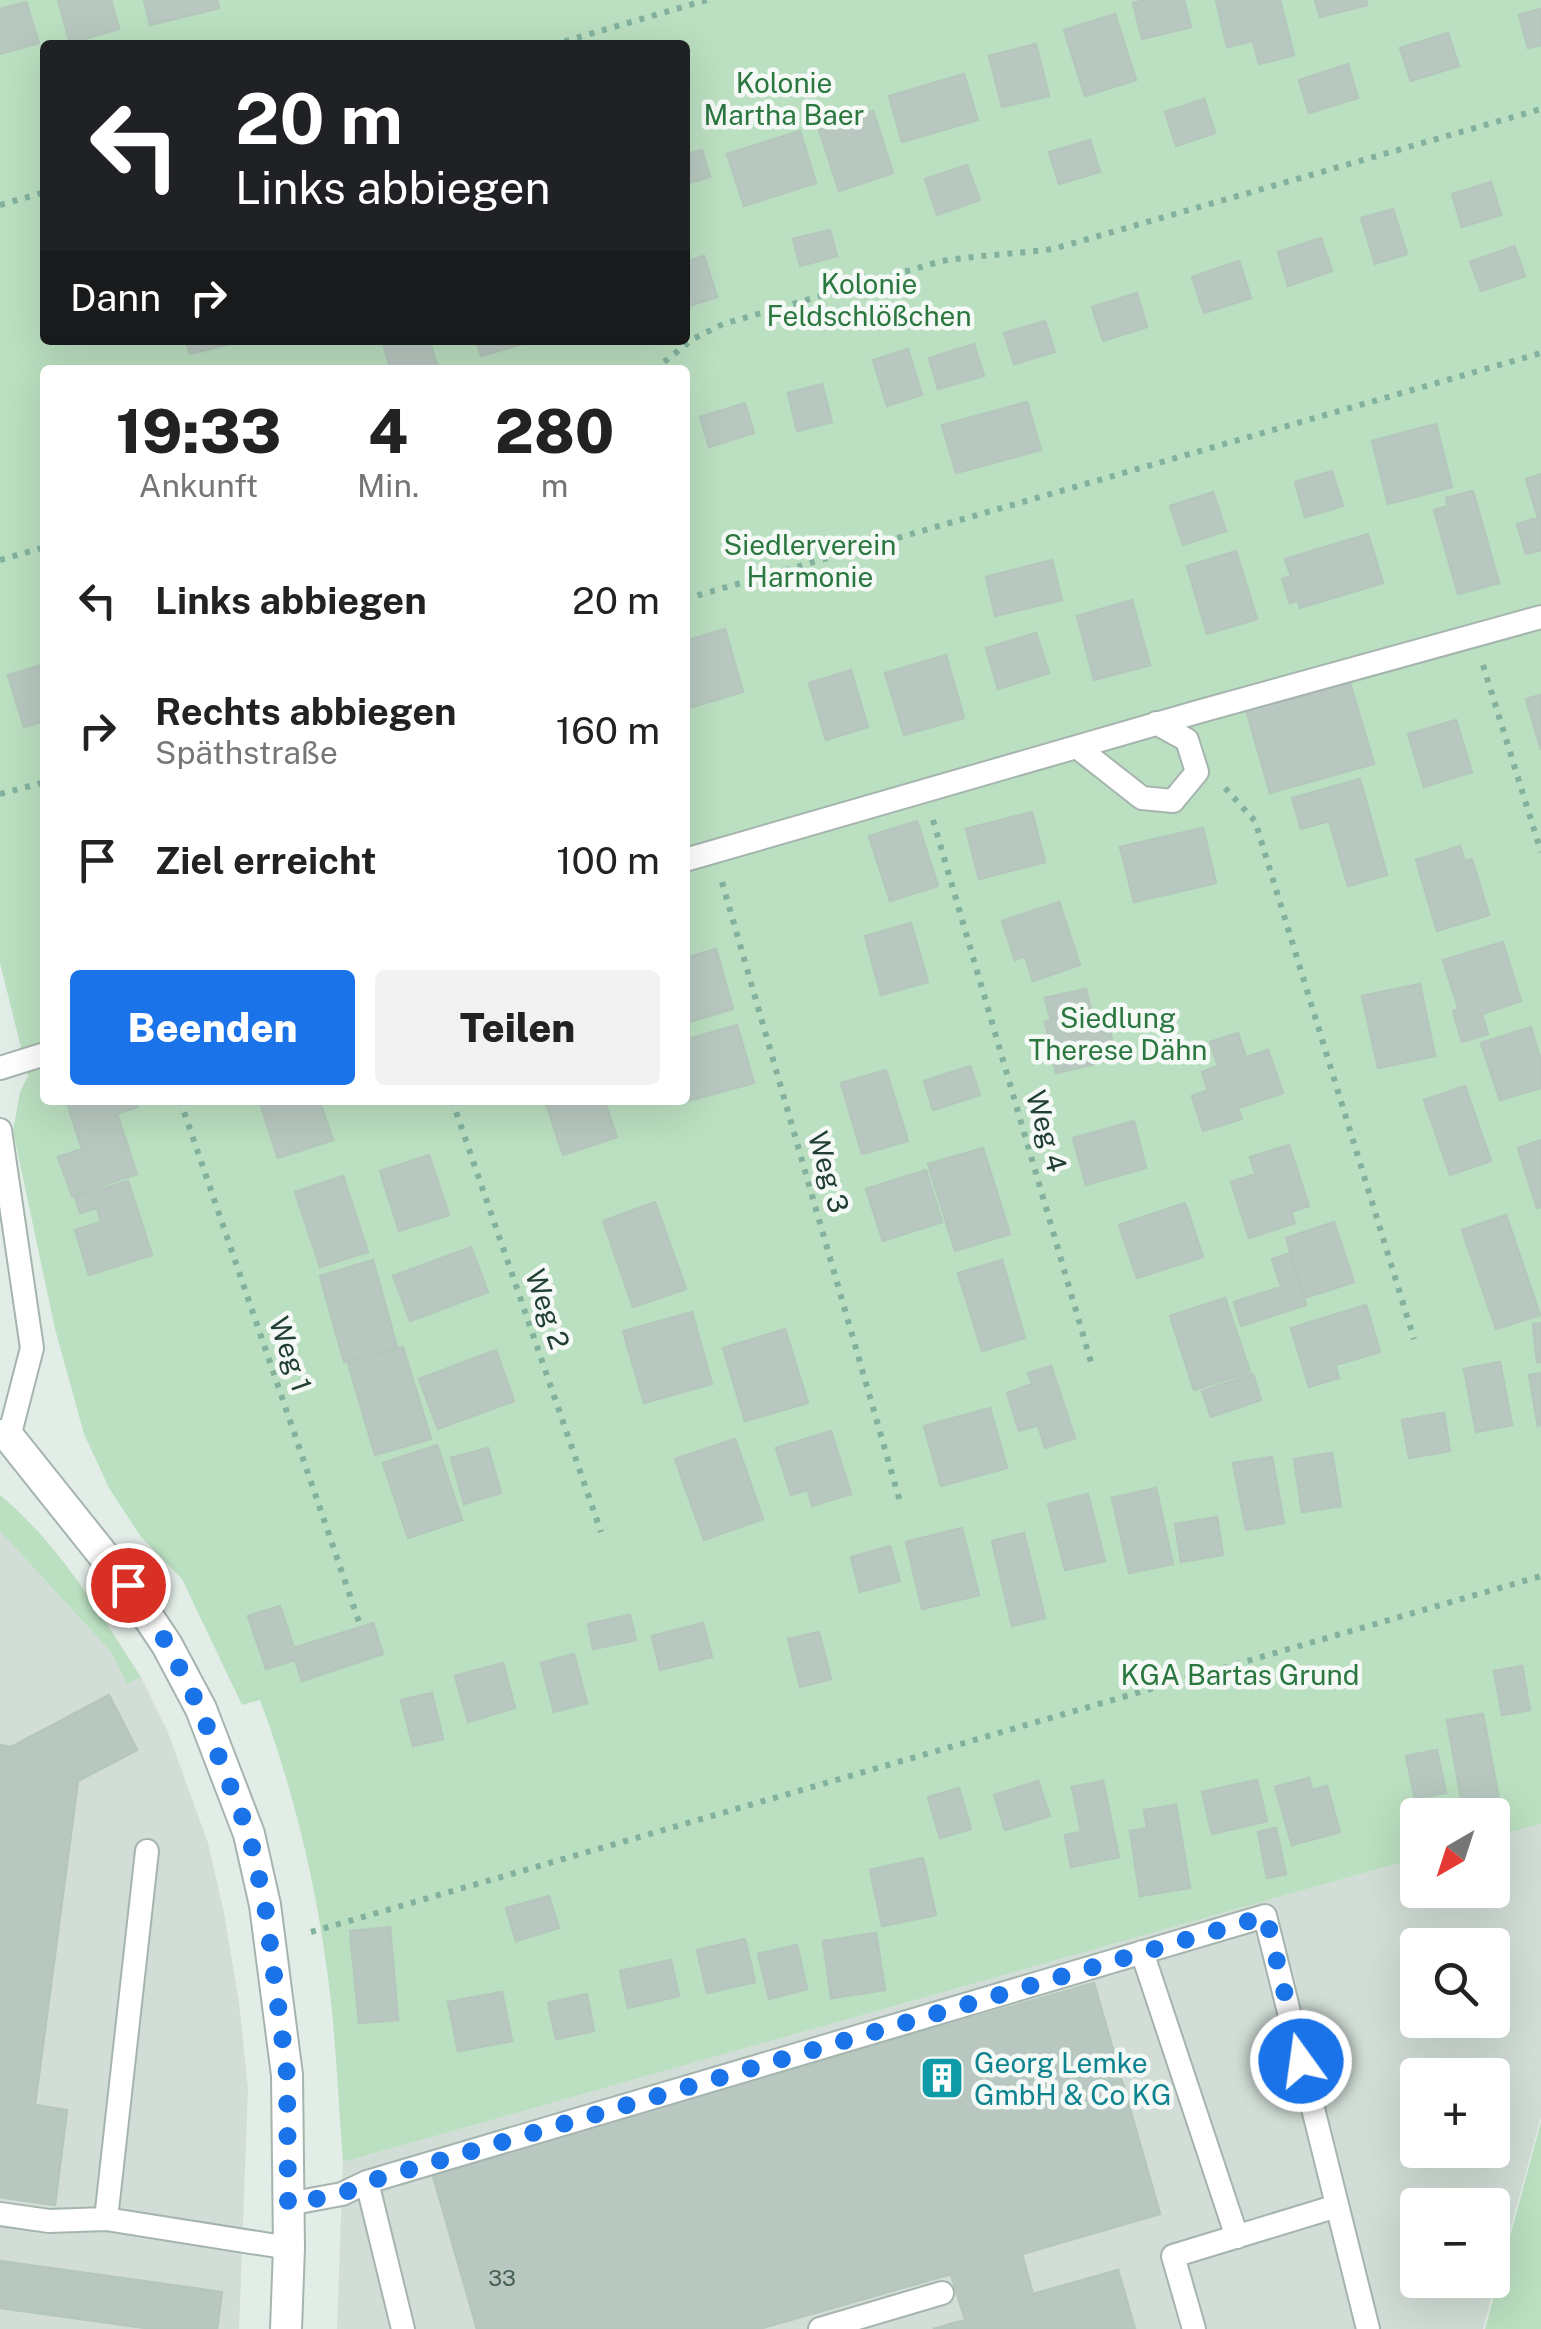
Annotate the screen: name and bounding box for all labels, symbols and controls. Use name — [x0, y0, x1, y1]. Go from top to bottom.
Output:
park label: Kolonie Martha Baer — [703, 66, 865, 131]
text: 20 m — [235, 77, 403, 160]
icon: left — [70, 80, 200, 210]
text: Links abbiegen — [235, 161, 550, 214]
park label: Kolonie Feldschlößchen — [766, 267, 972, 332]
icon: right — [181, 270, 236, 325]
text: Dann — [70, 275, 161, 320]
text: 19:33 — [116, 396, 281, 467]
text: 4 — [368, 396, 408, 467]
text: 280 — [495, 396, 614, 467]
text: Ankunft — [139, 467, 258, 504]
text: Min. — [357, 467, 419, 504]
text: m — [541, 467, 568, 504]
park label: Siedlerverein Harmonie — [724, 528, 896, 593]
icon: left — [70, 573, 125, 628]
text: Links abbiegen — [155, 578, 427, 623]
text: 20 m — [572, 578, 660, 623]
text: Rechts abbiegen — [155, 689, 457, 734]
icon: right — [70, 703, 125, 758]
text: 160 m — [556, 708, 660, 753]
text: Späthstraße — [155, 734, 338, 771]
icon: arrive — [70, 833, 125, 888]
text: Ziel erreicht — [155, 838, 377, 883]
text: 100 m — [556, 838, 660, 883]
button: Beenden — [70, 970, 355, 1085]
button: Teilen — [375, 970, 660, 1085]
park label: Siedlung Therese Dähn — [1029, 1001, 1207, 1066]
street label: Weg 4 — [1020, 1087, 1074, 1175]
street label: Weg 3 — [802, 1128, 856, 1216]
street label: Weg 2 — [519, 1265, 577, 1353]
street label: Weg 1 — [263, 1312, 319, 1396]
pin — [86, 1543, 171, 1628]
icon: arrive — [101, 1558, 156, 1613]
park label: KGA Bartas Grund — [1121, 1658, 1359, 1691]
north arrow — [1400, 1798, 1510, 1908]
map controls — [1400, 1798, 1510, 2298]
button: search — [1400, 1928, 1510, 2038]
position arrow — [1249, 2009, 1353, 2113]
place label: Georg Lemke GmbH & Co KG — [974, 2046, 1171, 2111]
building icon: Georg Lemke GmbH & Co KG — [919, 2055, 965, 2101]
button: + — [1400, 2058, 1510, 2168]
button: − — [1400, 2188, 1510, 2298]
house number: 33 — [488, 2265, 516, 2291]

